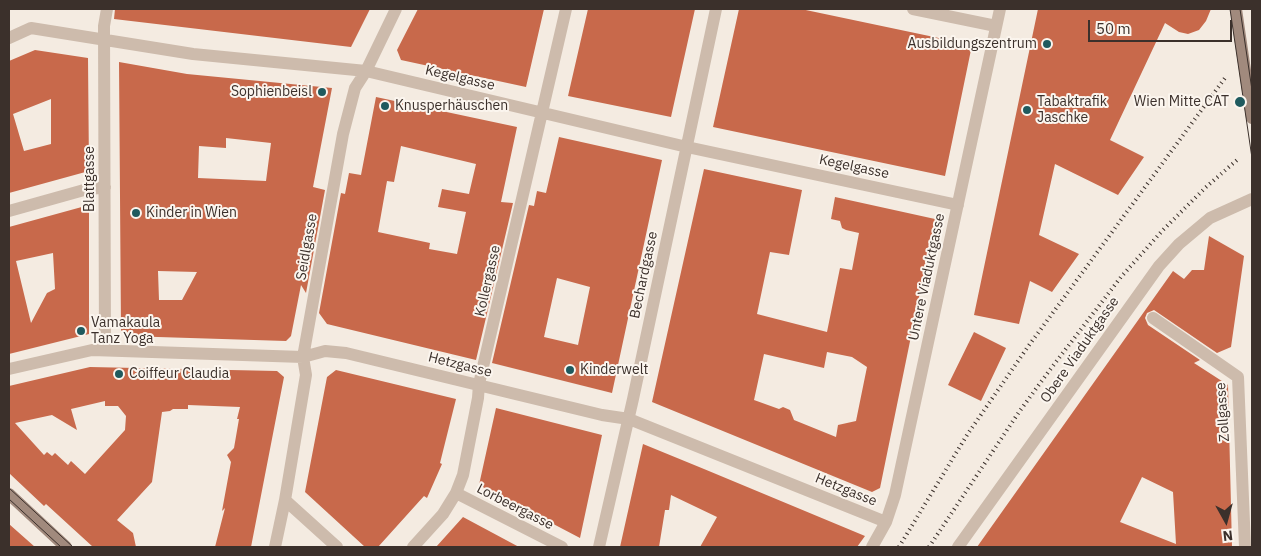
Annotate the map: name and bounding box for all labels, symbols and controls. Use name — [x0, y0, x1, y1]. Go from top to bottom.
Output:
scale bar — [1091, 10, 1235, 42]
text: 50 m — [1096, 19, 1131, 38]
place label: Ausbildungszentrum — [908, 36, 1037, 52]
marker: Ausbildungszentrum — [1041, 38, 1053, 50]
street label: Kegelgasse — [423, 62, 497, 94]
place label: Sophienbeisl — [231, 84, 312, 100]
marker: Sophienbeisl — [316, 86, 328, 98]
place label: Tabaktrafik Jaschke — [1037, 94, 1107, 126]
place label: Wien Mitte CAT — [1134, 94, 1229, 110]
marker: Wien Mitte CAT — [1233, 95, 1247, 109]
place label: Knusperhäuschen — [395, 98, 508, 114]
marker: Knusperhäuschen — [379, 100, 391, 112]
marker: Tabaktrafik Jaschke — [1021, 104, 1033, 116]
street label: Blattgasse — [82, 146, 98, 212]
street label: Kegelgasse — [817, 151, 891, 183]
place label: Kinder in Wien — [146, 205, 237, 221]
marker: Kinder in Wien — [130, 207, 142, 219]
street label: Seidlgasse — [293, 212, 321, 282]
street label: Untere Viaduktgasse — [905, 212, 949, 342]
street label: Bechardgasse — [627, 230, 661, 320]
street label: Kollergasse — [472, 244, 504, 318]
street label: Obere Viaduktgasse — [1037, 294, 1123, 406]
place label: Vamakaula Tanz Yoga — [91, 315, 160, 348]
marker: Vamakaula Tanz Yoga — [75, 325, 87, 337]
street label: Hetzgasse — [426, 349, 494, 381]
place label: Kinderwelt — [580, 362, 648, 378]
marker: Kinderwelt — [564, 364, 576, 376]
place label: Coiffeur Claudia — [129, 366, 229, 382]
marker: Coiffeur Claudia — [113, 368, 125, 380]
street label: Zollgasse — [1213, 382, 1233, 442]
street label: Hetzgasse — [813, 470, 879, 510]
street label: Lorbeergasse — [474, 480, 556, 534]
north arrow — [1201, 496, 1251, 546]
text: N — [1222, 526, 1234, 545]

